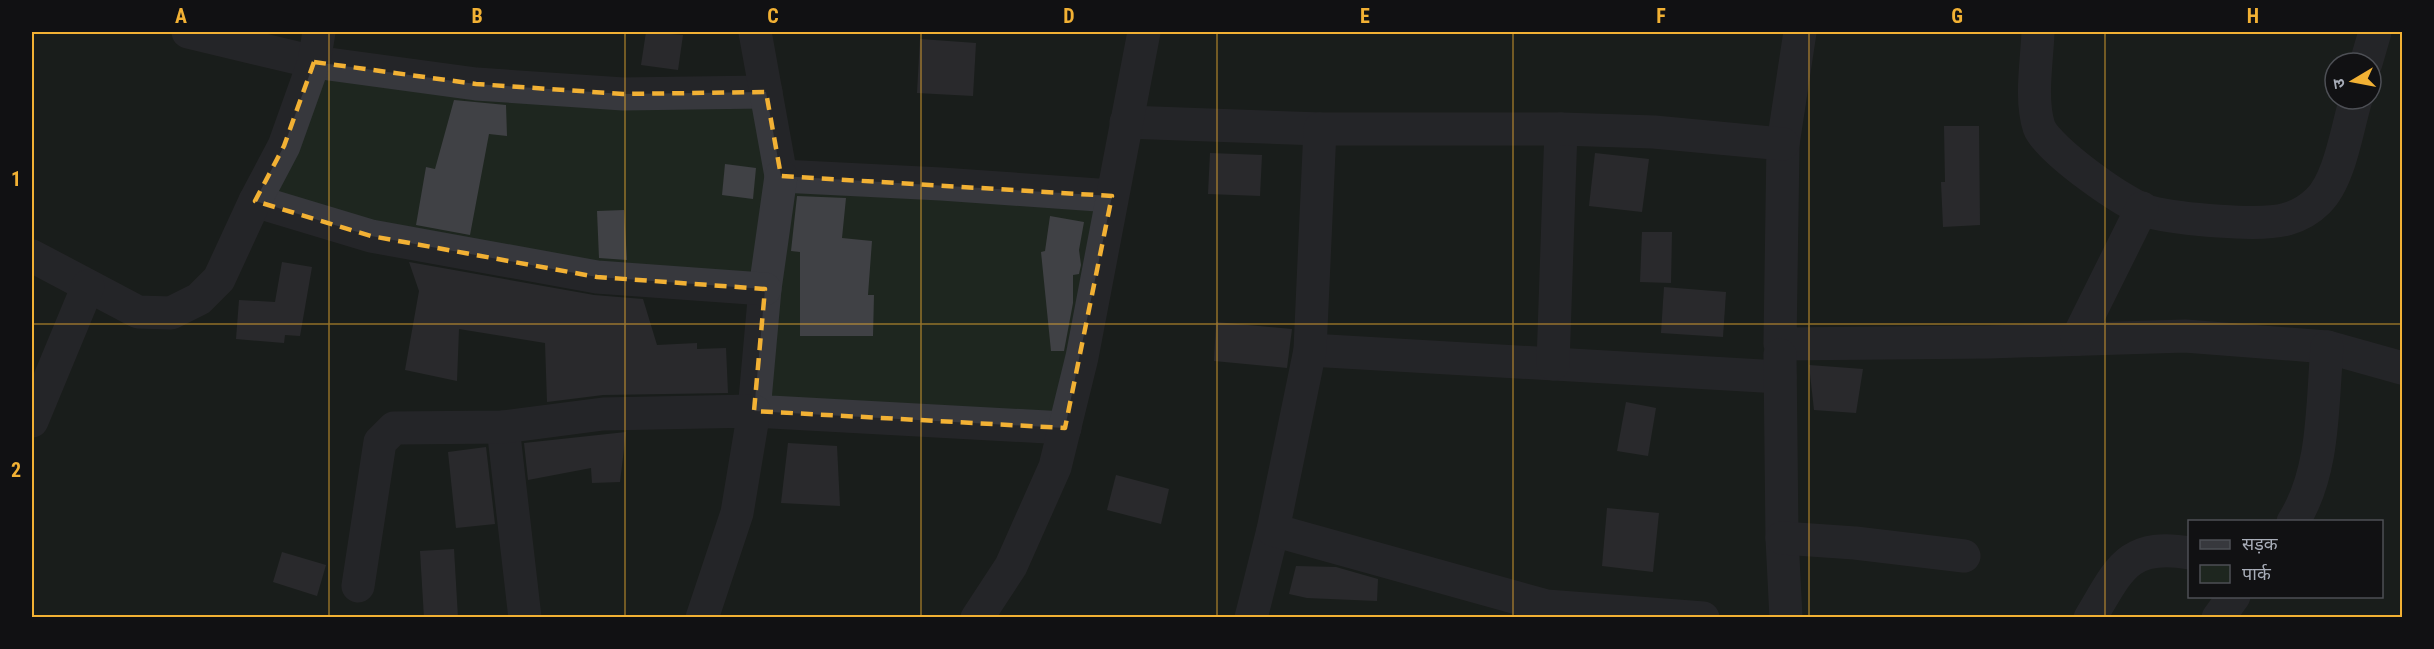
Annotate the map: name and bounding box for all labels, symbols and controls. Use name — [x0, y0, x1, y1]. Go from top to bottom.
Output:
text: A — [175, 4, 187, 28]
text: B — [471, 4, 483, 28]
text: C — [767, 4, 779, 28]
text: D — [1063, 4, 1075, 28]
text: E — [1360, 4, 1370, 28]
text: F — [1656, 4, 1666, 28]
text: G — [1951, 4, 1963, 28]
text: H — [2247, 4, 2259, 28]
north arrow — [2323, 51, 2383, 111]
text: उ — [2328, 77, 2349, 90]
text: 1 — [11, 167, 21, 191]
text: 2 — [11, 458, 21, 482]
legend — [2188, 520, 2383, 598]
text: सड़क — [2242, 533, 2279, 554]
text: पार्क — [2242, 563, 2272, 584]

